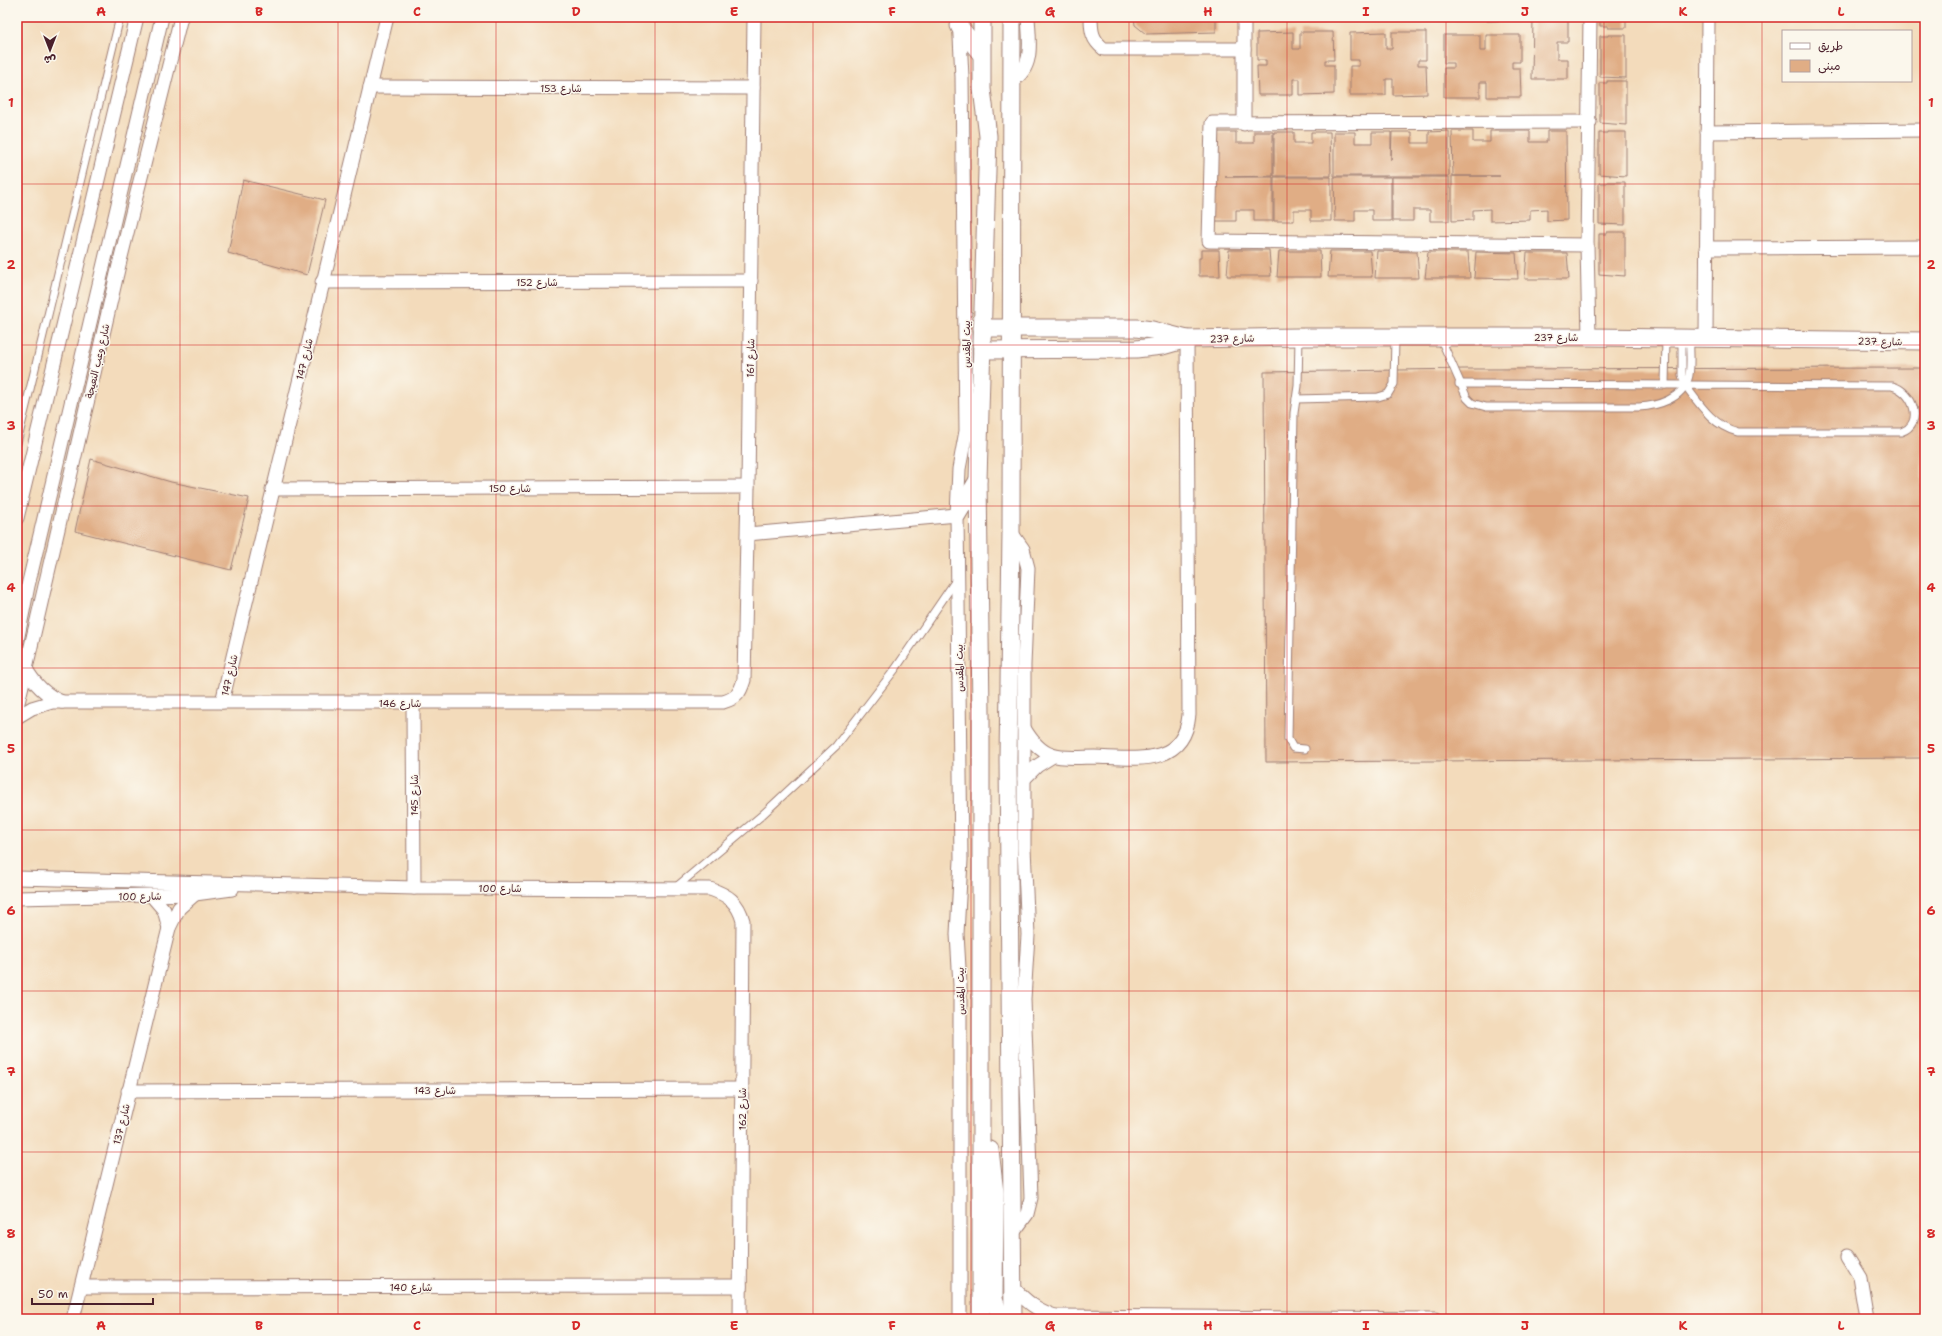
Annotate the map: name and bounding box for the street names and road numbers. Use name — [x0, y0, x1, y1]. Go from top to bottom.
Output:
street label: شارع 153 — [540, 82, 582, 96]
street label: شارع 152 — [516, 276, 558, 290]
street label: بيت المقدس — [960, 320, 973, 368]
street label: شارع وعب النعيجة — [83, 322, 113, 400]
street label: شارع 237 — [1534, 331, 1579, 345]
street label: شارع 237 — [1210, 332, 1255, 346]
street label: شارع 237 — [1858, 335, 1903, 349]
street label: شارع 147 — [293, 337, 317, 381]
street label: شارع 161 — [744, 338, 758, 378]
street label: شارع 150 — [489, 482, 531, 496]
street label: بيت المقدس — [953, 644, 966, 692]
street label: شارع 147 — [218, 653, 242, 697]
street label: شارع 146 — [379, 697, 422, 711]
street label: شارع 145 — [408, 774, 422, 816]
street label: شارع 100 — [479, 882, 522, 896]
street label: شارع 100 — [118, 890, 162, 904]
street label: بيت المقدس — [954, 967, 967, 1015]
street label: شارع 143 — [414, 1084, 456, 1098]
street label: شارع 162 — [736, 1088, 750, 1130]
street label: شارع 137 — [110, 1102, 134, 1146]
street label: شارع 140 — [390, 1281, 433, 1295]

